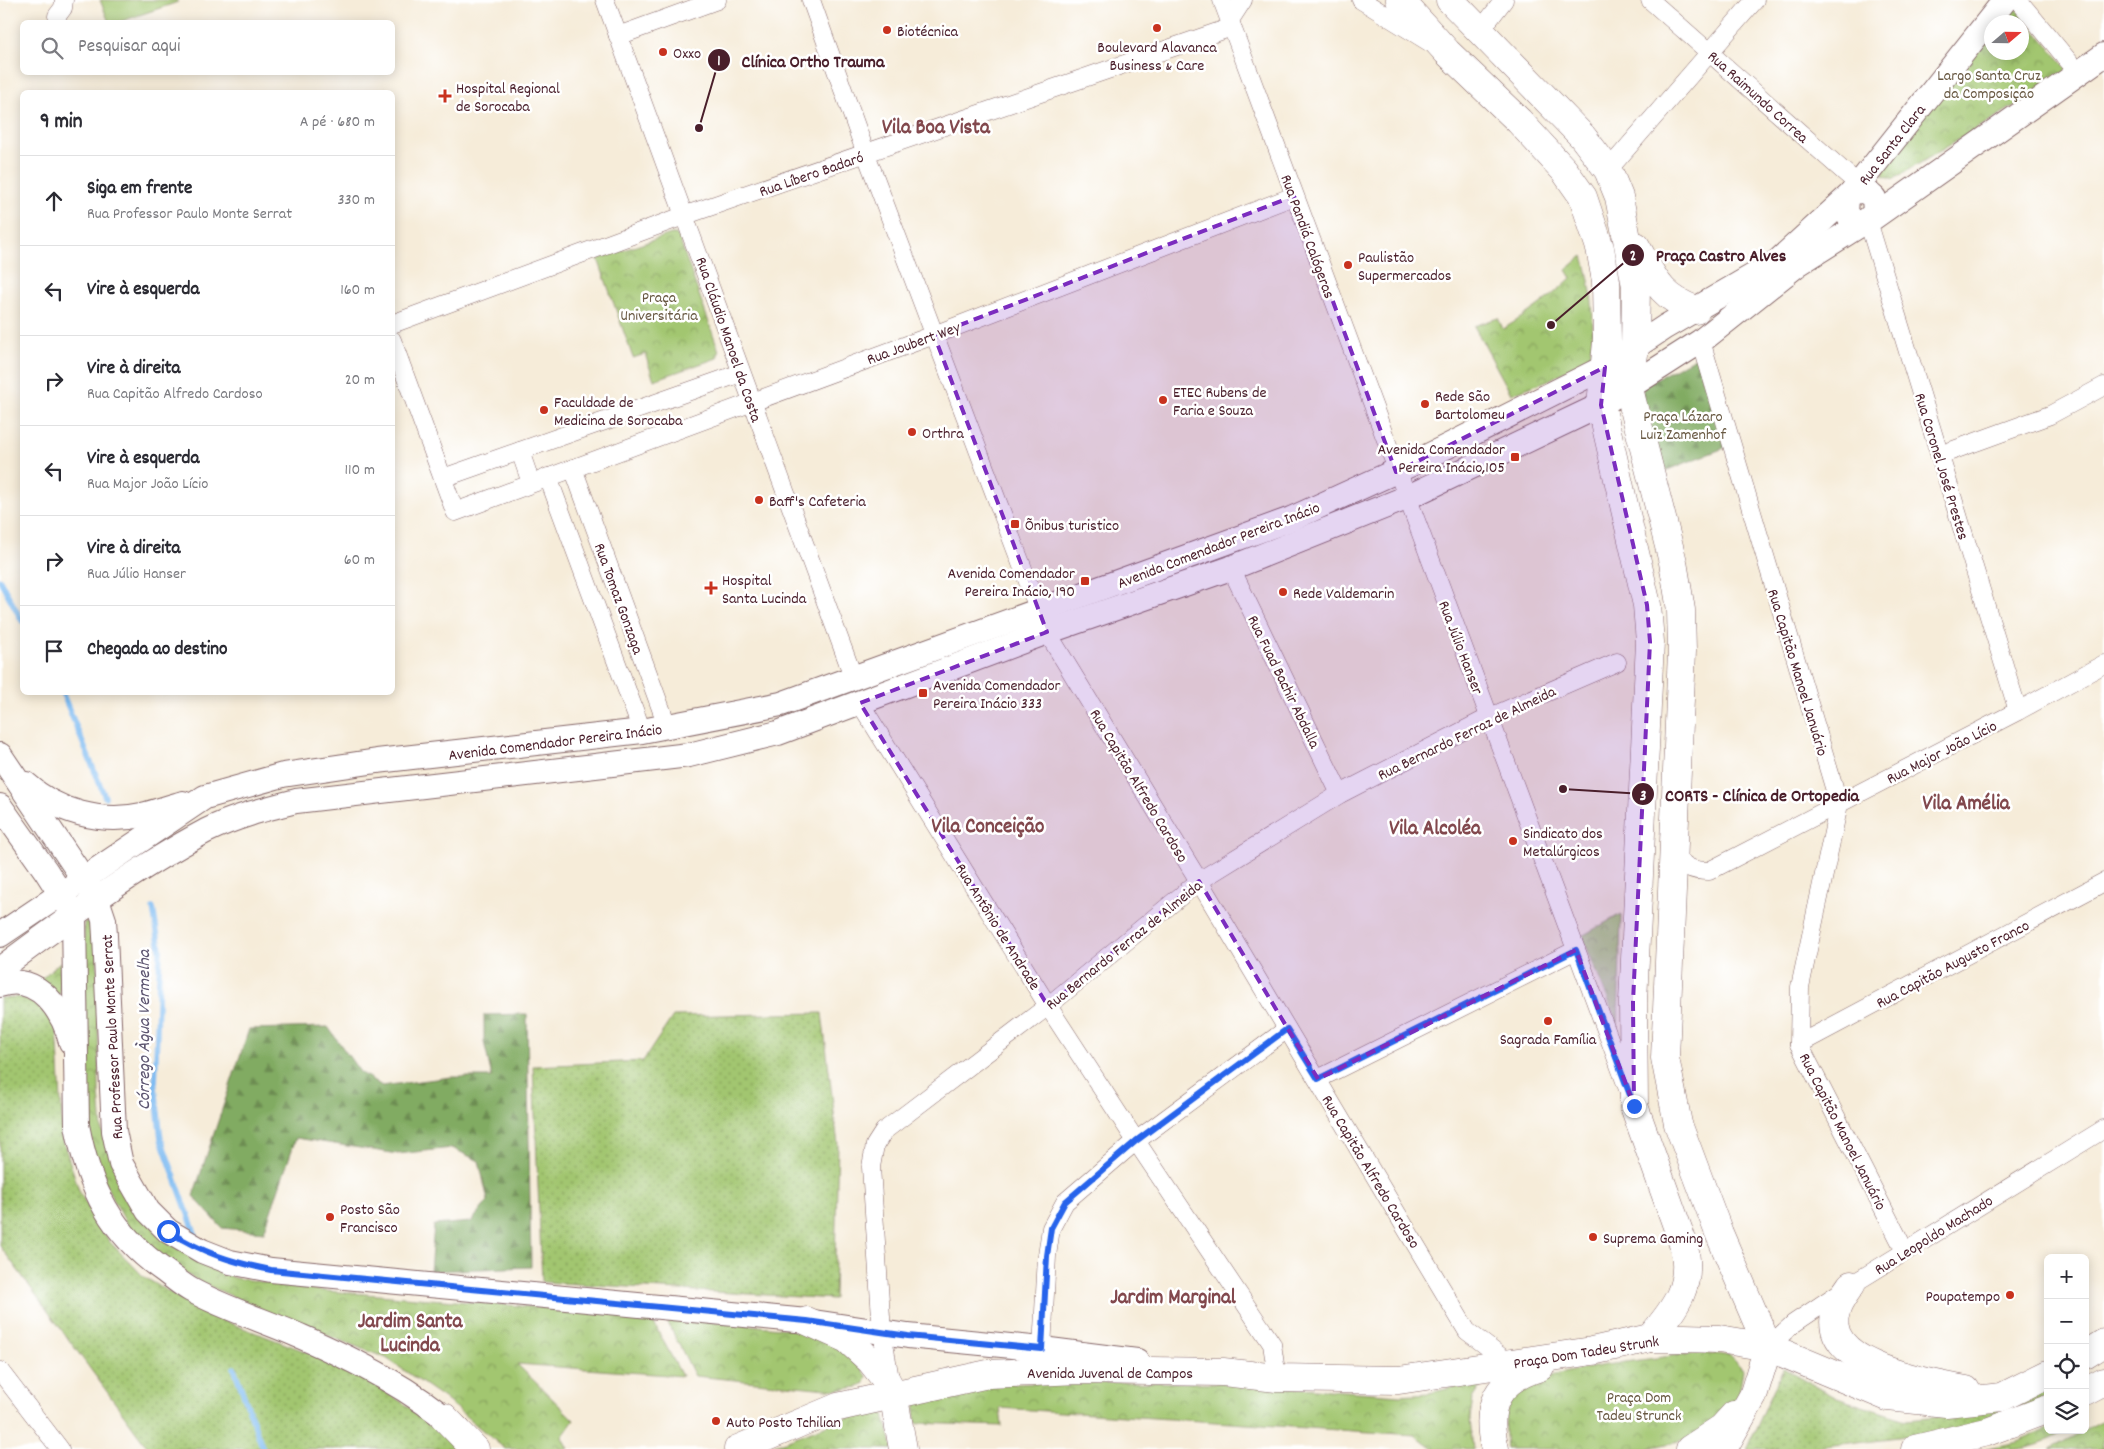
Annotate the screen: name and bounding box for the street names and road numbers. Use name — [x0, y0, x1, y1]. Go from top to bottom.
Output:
street label: Rua Raimundo Correa — [1702, 46, 1813, 150]
street label: Rua Santa Clara — [1854, 100, 1932, 191]
street label: Rua Líbero Badaró — [756, 147, 867, 204]
street label: Rua Pandiá Calógeras — [1274, 172, 1340, 302]
street label: Rua Cláudio Manoel da Costa — [689, 254, 767, 426]
street label: Rua Joubert Wey — [864, 317, 964, 372]
street label: Rua Coronel José Prestes — [1907, 390, 1974, 543]
street label: Avenida Comendador Pereira Inácio — [1114, 497, 1323, 596]
street label: Rua Tomaz Gonzaga — [587, 540, 649, 658]
street label: Rua Capitão Manoel Januário — [1760, 586, 1833, 759]
street label: Rua Júlio Hanser — [1431, 598, 1488, 698]
street label: Rua Fuad Bachir Abdalla — [1240, 612, 1325, 753]
street label: Rua Bernardo Ferraz de Almeida — [1374, 681, 1560, 787]
street label: Rua Capitão Alfredo Cardoso — [1083, 705, 1193, 867]
street label: Rua Major João Lício — [1883, 715, 2001, 791]
street label: Avenida Comendador Pereira Inácio — [447, 719, 664, 768]
street label: Rua Antônio de Andrade — [948, 859, 1045, 995]
street label: Rua Bernardo Ferraz de Almeida — [1041, 875, 1208, 1016]
street label: Rua Capitão Augusto Franco — [1872, 915, 2034, 1015]
street label: Rua Professor Paulo Monte Serrat — [97, 934, 130, 1140]
street label: Rua Capitão Manoel Januário — [1792, 1050, 1891, 1215]
street label: Rua Capitão Alfredo Cardoso — [1315, 1091, 1425, 1253]
street label: Rua Leopoldo Machado — [1871, 1190, 1998, 1282]
street label: Praça Dom Tadeu Strunk — [1512, 1331, 1661, 1376]
street label: Avenida Juvenal de Campos — [1027, 1363, 1193, 1386]

